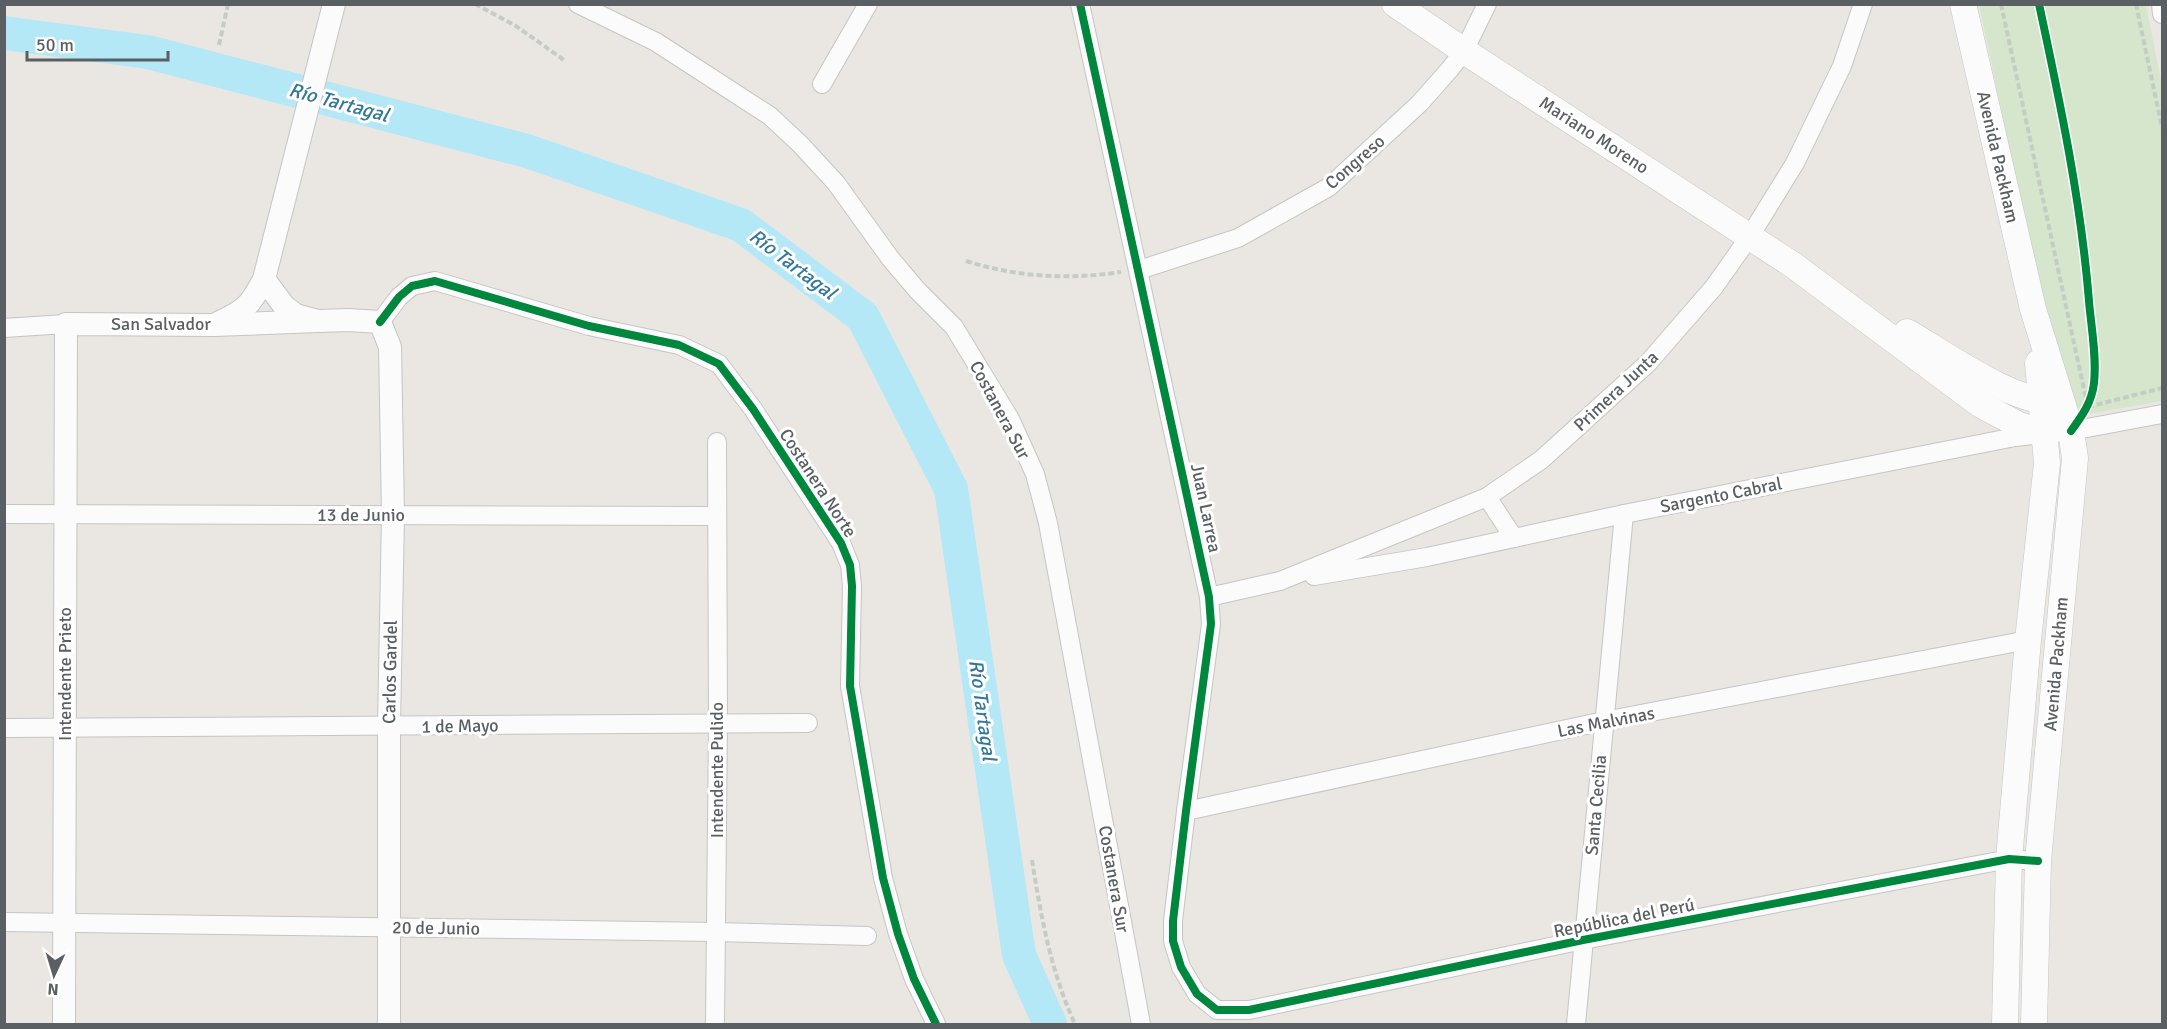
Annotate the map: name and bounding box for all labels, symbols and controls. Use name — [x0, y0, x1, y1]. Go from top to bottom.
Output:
scale bar — [27, 24, 168, 62]
text: 50 m — [36, 34, 74, 56]
water label: Río Tartagal — [286, 77, 393, 128]
street label: Avenida Packham — [1972, 89, 2024, 225]
street label: Mariano Moreno — [1535, 91, 1653, 179]
street label: Congreso — [1321, 130, 1389, 194]
water label: Río Tartagal — [744, 224, 843, 306]
street label: San Salvador — [111, 313, 211, 335]
street label: Primera Junta — [1569, 346, 1663, 436]
street label: Costanera Sur — [965, 357, 1035, 463]
street label: Costanera Norte — [775, 424, 861, 542]
street label: Juan Larrea — [1186, 462, 1226, 554]
street label: Sargento Cabral — [1658, 472, 1784, 518]
street label: 13 de Junio — [317, 504, 405, 526]
street label: Avenida Packham — [2039, 596, 2073, 732]
street label: Intendente Prieto — [54, 607, 76, 741]
street label: Carlos Gardel — [378, 620, 402, 724]
water label: Río Tartagal — [963, 658, 1002, 764]
street label: Intendente Pulido — [706, 702, 728, 838]
street label: Las Malvinas — [1556, 702, 1657, 742]
street label: 1 de Mayo — [421, 714, 499, 738]
street label: Santa Cecilia — [1581, 754, 1611, 856]
street label: Costanera Sur — [1094, 824, 1134, 935]
street label: República del Perú — [1552, 894, 1696, 942]
street label: 20 de Junio — [392, 916, 480, 940]
north arrow — [24, 945, 84, 1005]
text: N — [47, 979, 59, 999]

